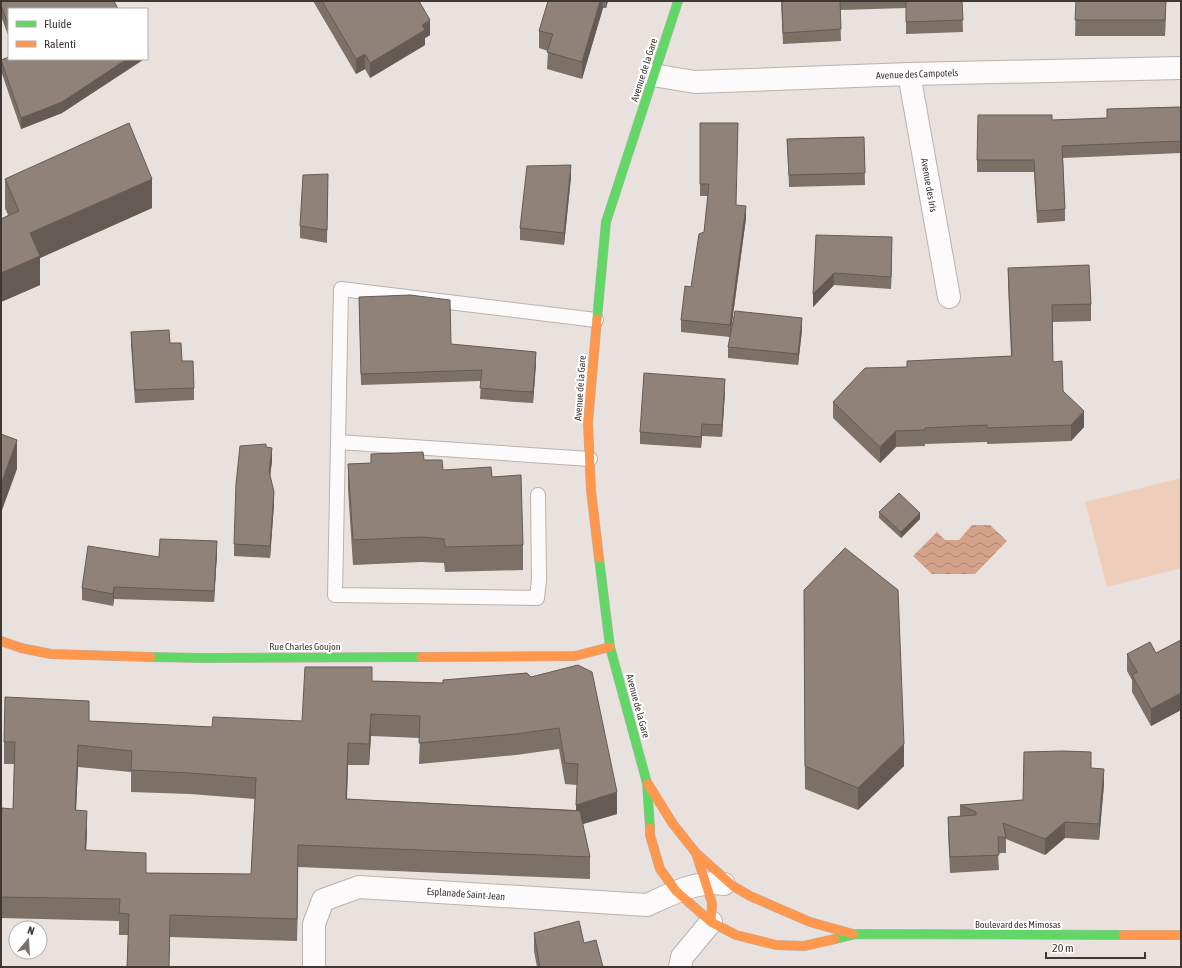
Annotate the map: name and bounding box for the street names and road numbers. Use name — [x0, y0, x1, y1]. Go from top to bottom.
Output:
street label: Avenue de la Gare — [629, 37, 660, 103]
street label: Avenue des Campotels — [876, 67, 959, 81]
street label: Avenue des Iris — [919, 157, 939, 213]
street label: Avenue de la Gare — [572, 354, 588, 421]
street label: Rue Charles Goujon — [269, 641, 341, 652]
street label: Avenue de la Gare — [624, 673, 652, 740]
street label: Esplanade Saint-Jean — [426, 886, 506, 902]
street label: Boulevard des Mimosas — [975, 919, 1061, 930]

